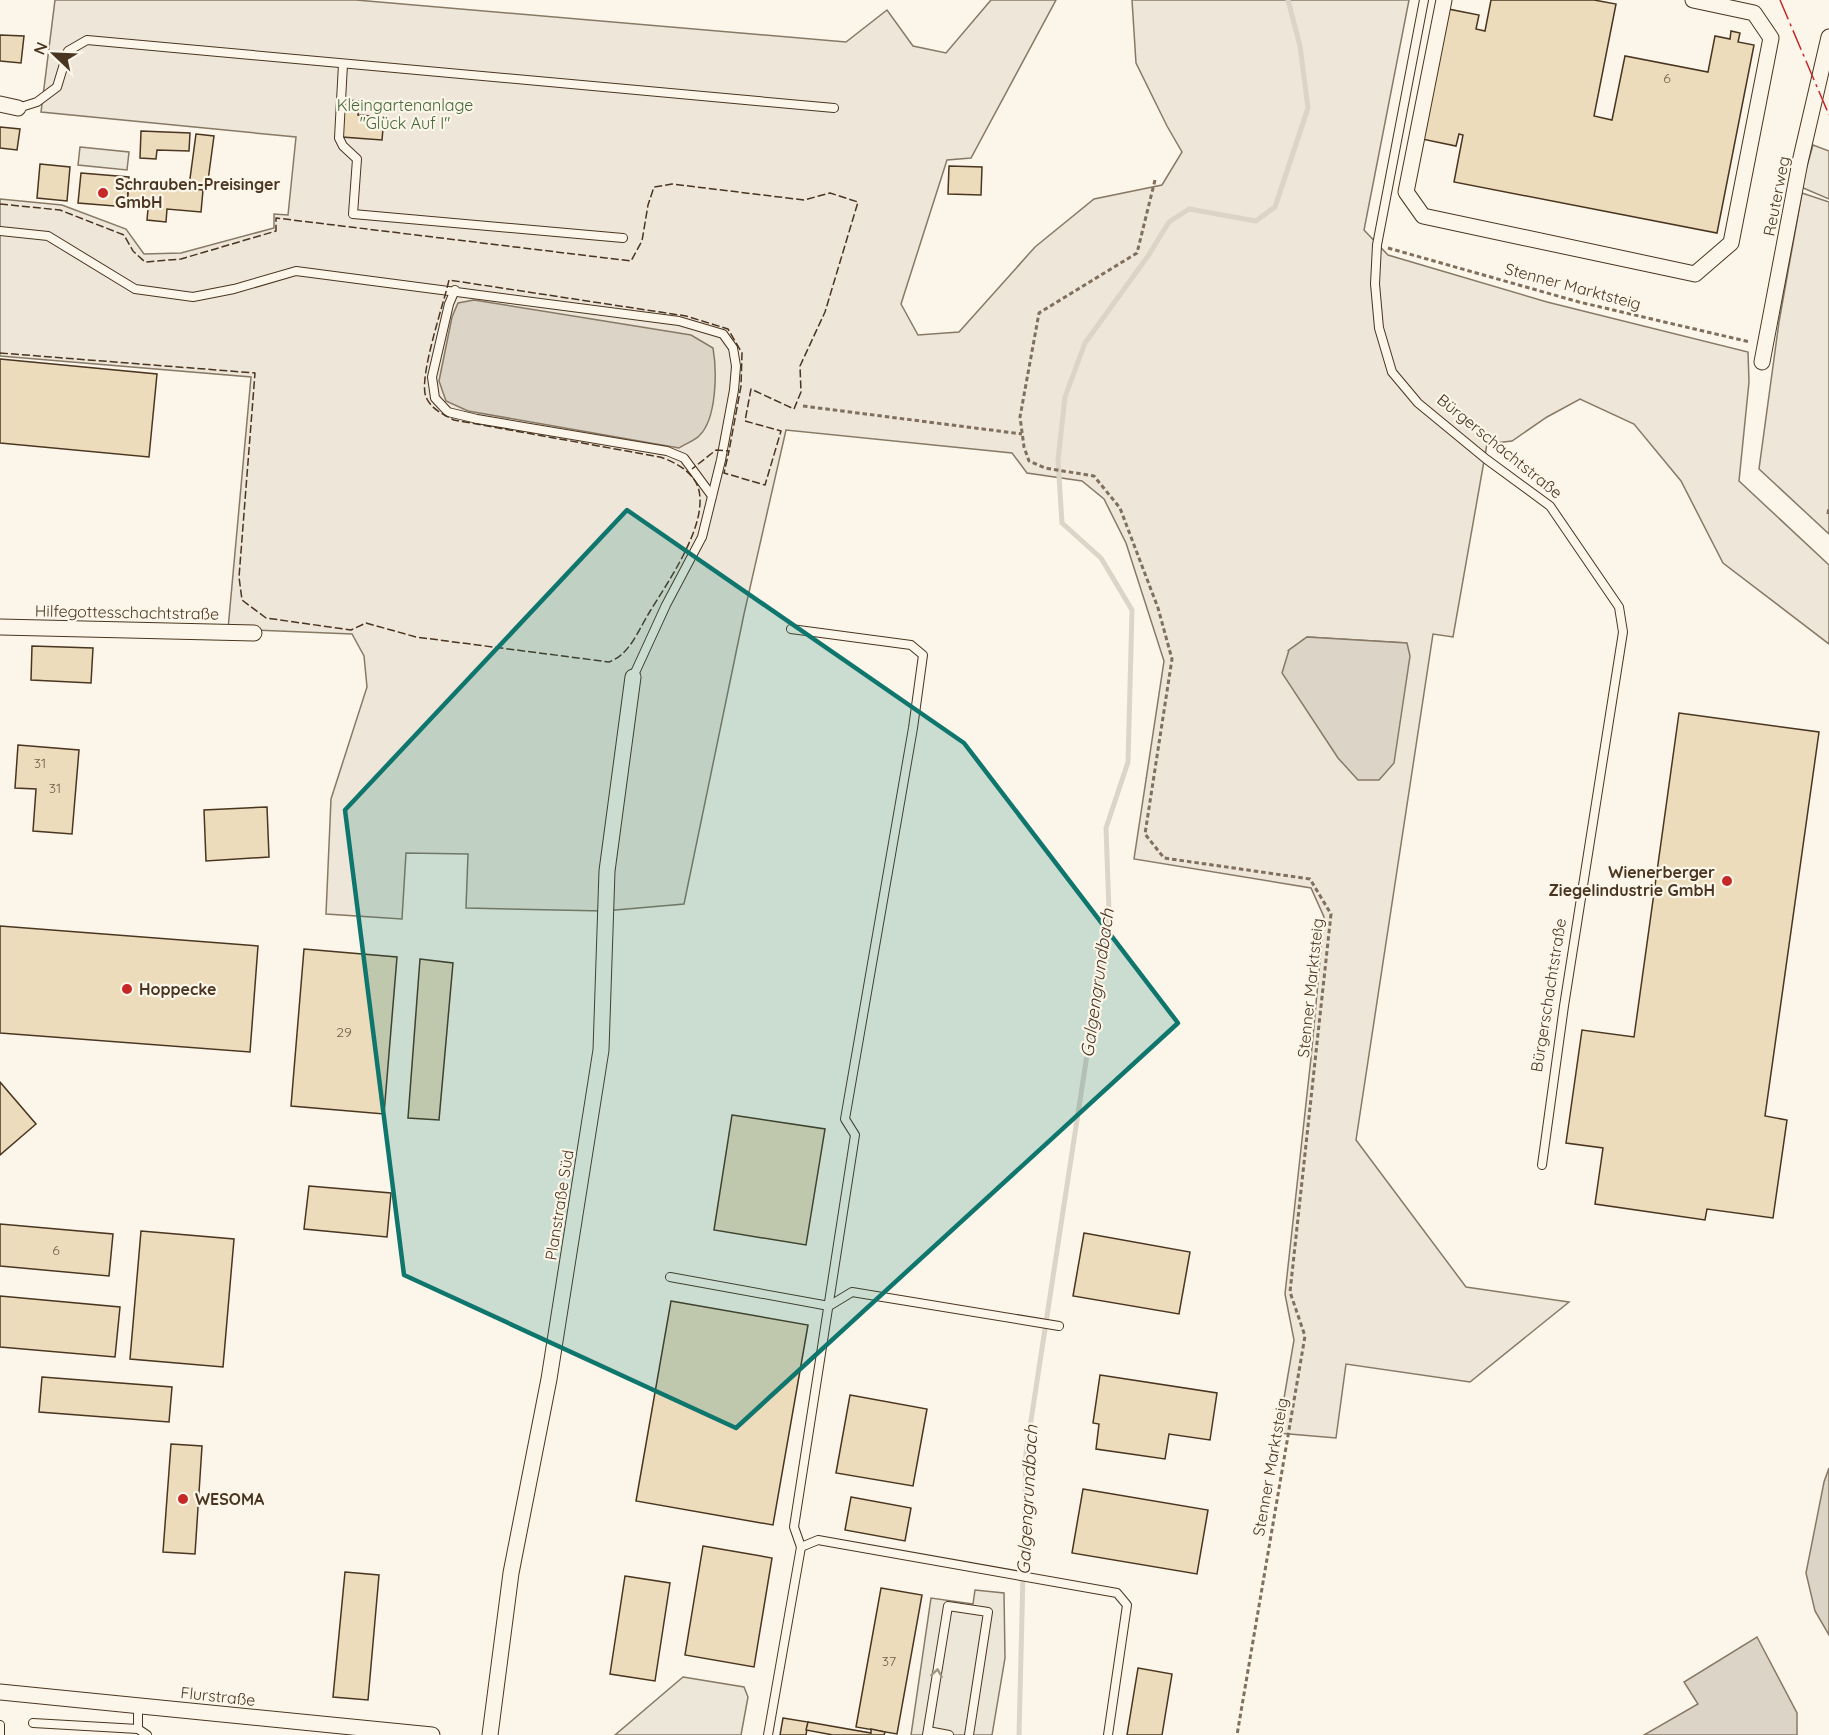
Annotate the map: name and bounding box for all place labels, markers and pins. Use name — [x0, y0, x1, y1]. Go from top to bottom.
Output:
place label: Schrauben-Preisinger GmbH — [115, 174, 280, 212]
marker: Schrauben-Preisinger GmbH — [96, 186, 110, 200]
place label: Wienerberger Ziegelindustrie GmbH — [1549, 862, 1715, 900]
marker: Wienerberger Ziegelindustrie GmbH — [1720, 874, 1734, 888]
place label: Hoppecke — [139, 979, 217, 999]
marker: Hoppecke — [120, 982, 134, 996]
place label: WESOMA — [195, 1489, 265, 1509]
marker: WESOMA — [176, 1492, 190, 1506]

